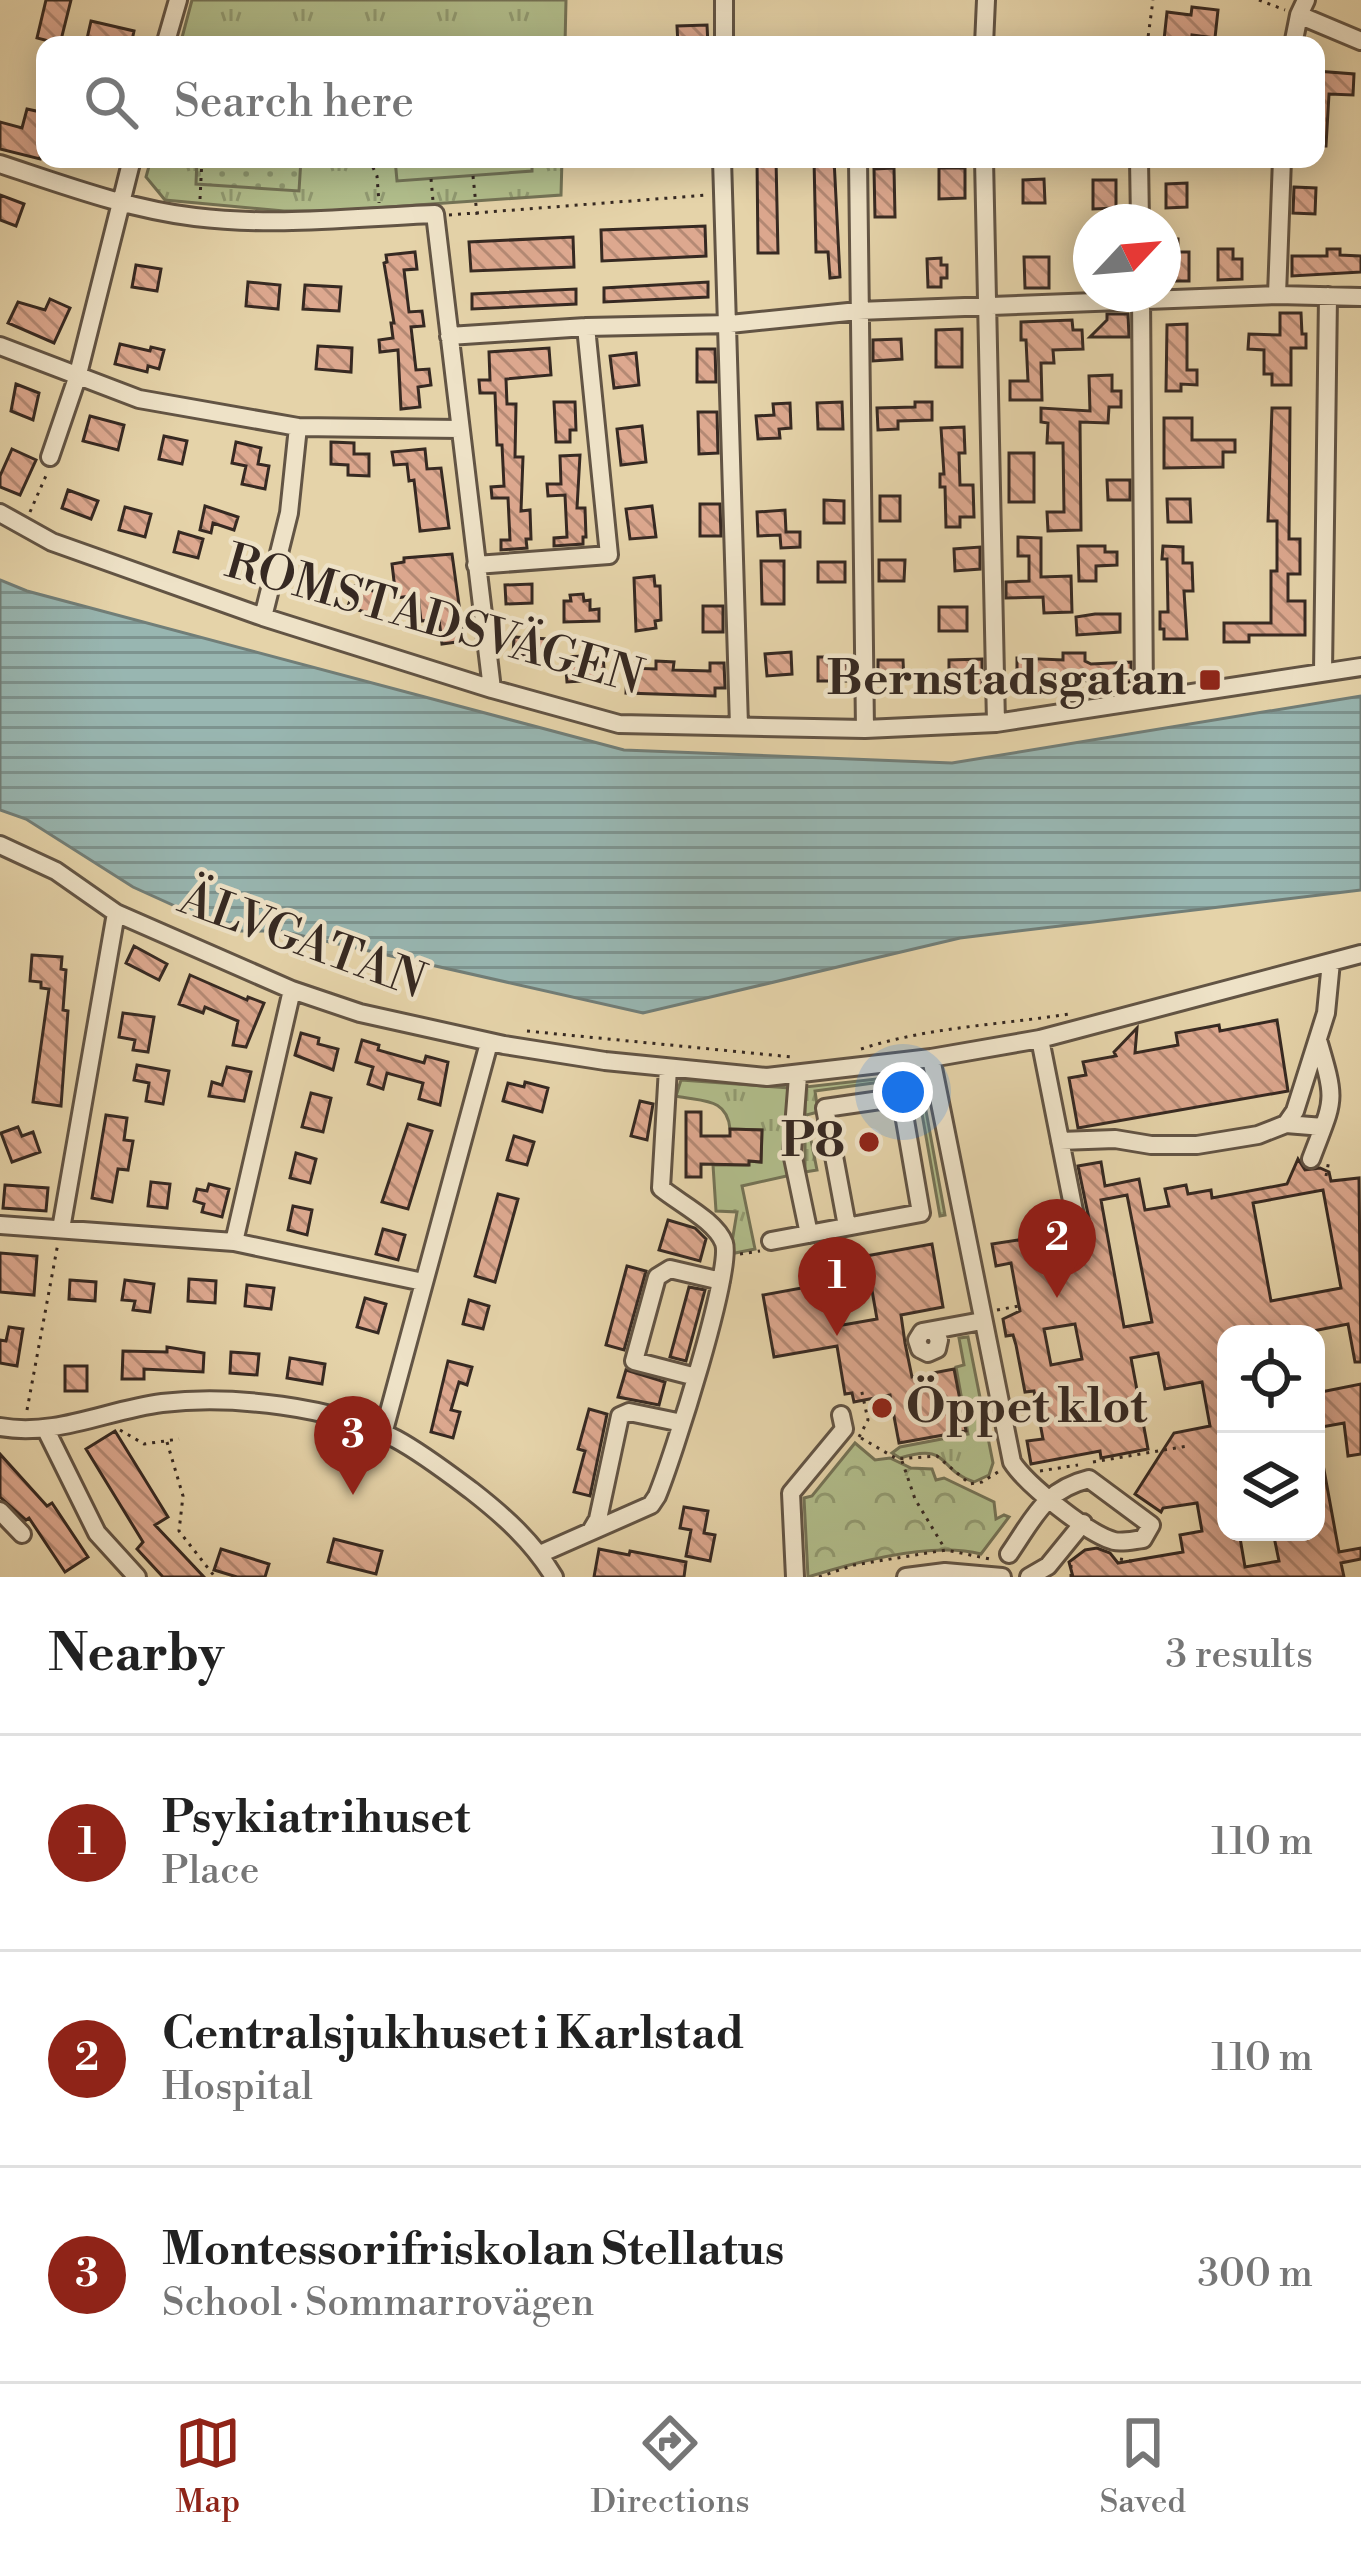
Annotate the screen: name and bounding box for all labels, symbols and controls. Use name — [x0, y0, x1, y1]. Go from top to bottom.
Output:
search box — [36, 36, 1325, 168]
icon: search — [78, 69, 144, 135]
text: Search here — [174, 74, 414, 131]
north arrow — [1073, 204, 1181, 312]
street label: ROMSTADSVÄGEN — [218, 532, 650, 709]
place label: Bernstadsgatan — [827, 650, 1186, 710]
marker: Bernstadsgatan — [1197, 667, 1223, 693]
street label: ÄLVGATAN — [170, 868, 434, 1013]
your location — [873, 1062, 933, 1122]
place label: P8 — [781, 1112, 845, 1172]
marker: P8 — [856, 1129, 882, 1155]
pin: 2 — [1018, 1199, 1096, 1298]
pin: 1 — [798, 1237, 876, 1336]
map controls — [1217, 1325, 1325, 1541]
button: locate — [1217, 1325, 1325, 1433]
place label: Öppet klot — [906, 1375, 1148, 1438]
marker: Öppet klot — [869, 1395, 895, 1421]
pin: 3 — [314, 1396, 392, 1495]
button: layers — [1217, 1433, 1325, 1541]
text: Nearby — [48, 1623, 224, 1687]
text: 3 results — [1165, 1631, 1313, 1680]
text: Psykiatrihuset — [162, 1790, 470, 1847]
text: 1 — [78, 1818, 96, 1867]
text: 110 m — [1211, 1818, 1313, 1867]
text: Place — [162, 1847, 259, 1896]
text: Centralsjukhuset i Karlstad — [162, 2006, 744, 2063]
text: 2 — [75, 2034, 99, 2083]
text: 110 m — [1211, 2034, 1313, 2083]
text: Hospital — [162, 2063, 313, 2112]
text: Montessorifriskolan Stellatus — [162, 2222, 784, 2279]
text: 3 — [75, 2250, 99, 2299]
text: 300 m — [1198, 2250, 1313, 2299]
text: School · Sommarrovägen — [162, 2279, 594, 2328]
tab: Map — [175, 2410, 241, 2523]
tab: Directions — [591, 2410, 750, 2523]
tab: Saved — [1099, 2410, 1186, 2523]

